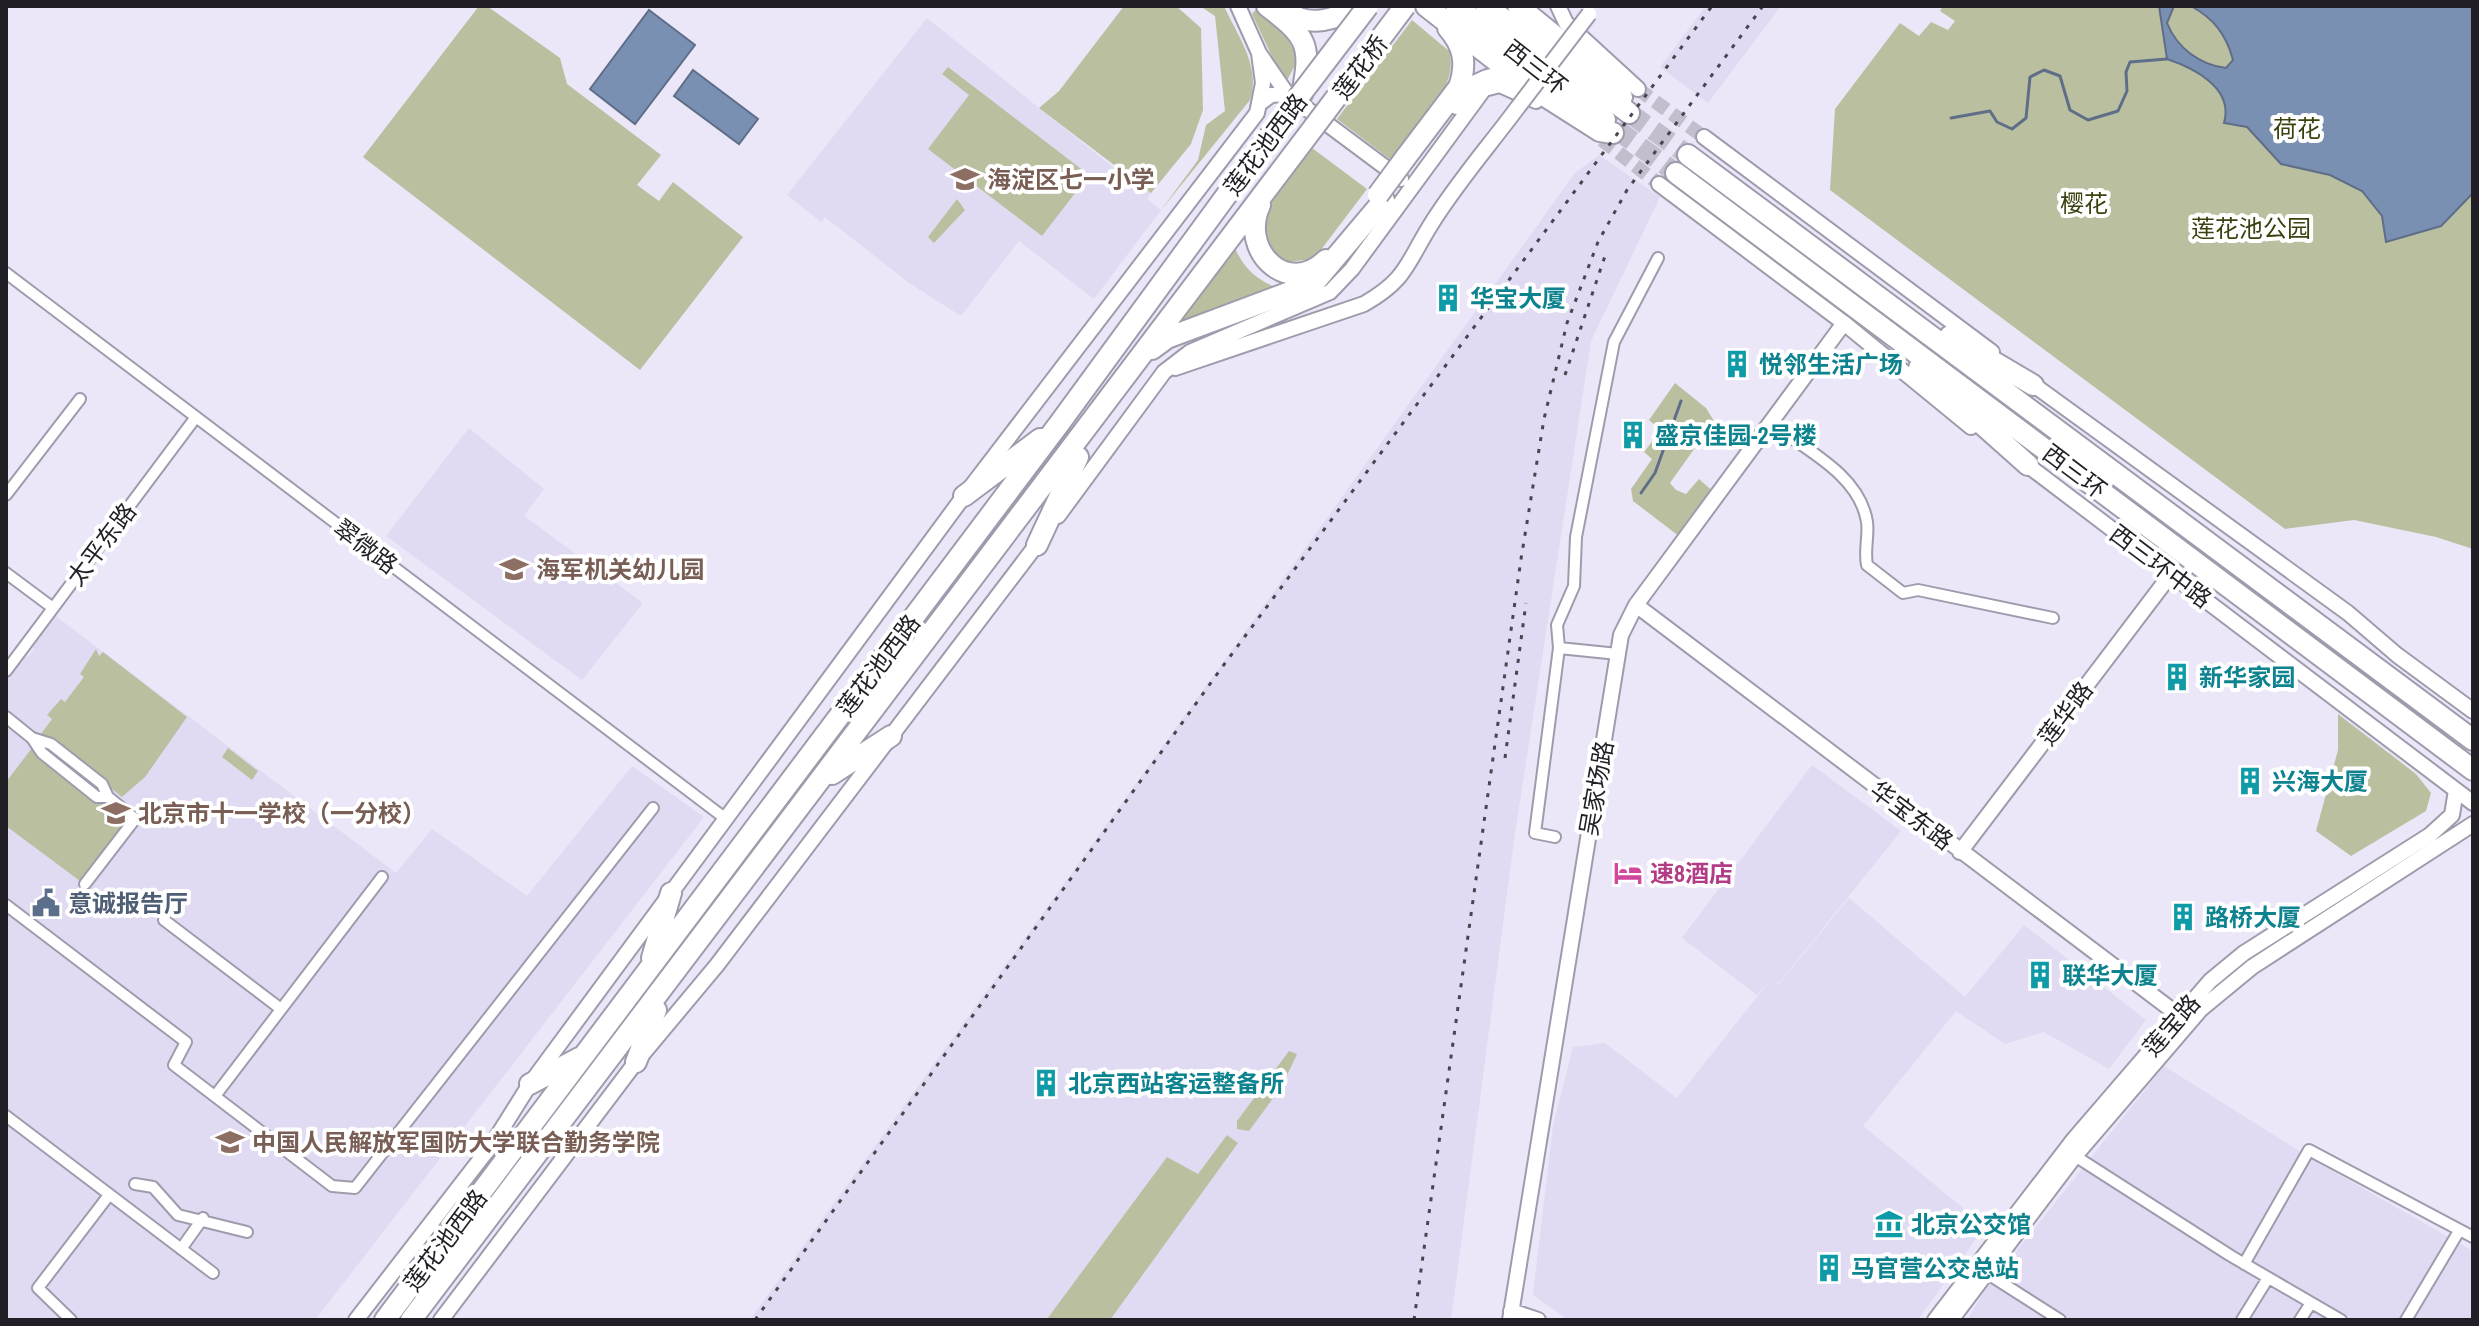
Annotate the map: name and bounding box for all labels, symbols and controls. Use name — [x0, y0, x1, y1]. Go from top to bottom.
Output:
street label: 莲花桥 — [1326, 29, 1394, 105]
street label: 西三环 — [1498, 32, 1574, 102]
street label: 莲花池西路 — [1216, 86, 1314, 202]
park label: 荷花 — [2273, 112, 2321, 144]
place label: 海淀区七一小学 — [987, 163, 1155, 195]
school or university icon: 海淀区七一小学 — [950, 164, 980, 194]
park label: 樱花 — [2060, 187, 2108, 219]
park label: 莲花池公园 — [2191, 212, 2311, 244]
place label: 华宝大厦 — [1470, 282, 1566, 314]
building icon: 华宝大厦 — [1433, 283, 1463, 313]
place label: 悦邻生活广场 — [1759, 348, 1903, 380]
building icon: 悦邻生活广场 — [1722, 349, 1752, 379]
place label: 盛京佳园-2号楼 — [1655, 419, 1817, 451]
building icon: 盛京佳园-2号楼 — [1618, 420, 1648, 450]
street label: 西三环 — [2037, 437, 2113, 505]
street label: 太平东路 — [59, 496, 143, 592]
street label: 翠微路 — [328, 512, 404, 580]
street label: 西三环中路 — [2103, 517, 2219, 615]
place label: 海军机关幼儿园 — [536, 553, 704, 585]
school or university icon: 海军机关幼儿园 — [499, 554, 529, 584]
street label: 莲花池西路 — [829, 607, 927, 723]
place label: 新华家园 — [2199, 661, 2295, 693]
building icon: 新华家园 — [2162, 662, 2192, 692]
street label: 莲华路 — [2031, 675, 2099, 751]
street label: 吴家场路 — [1572, 738, 1620, 838]
place label: 兴海大厦 — [2272, 765, 2368, 797]
building icon: 兴海大厦 — [2235, 766, 2265, 796]
street label: 华宝东路 — [1864, 773, 1960, 857]
place label: 北京市十一学校（一分校） — [138, 797, 426, 829]
school or university icon: 北京市十一学校（一分校） — [101, 798, 131, 828]
place label: 速8酒店 — [1650, 857, 1733, 889]
hotel icon: 速8酒店 — [1613, 858, 1643, 888]
place label: 意诚报告厅 — [68, 887, 188, 919]
public building icon: 意诚报告厅 — [31, 888, 61, 918]
place label: 路桥大厦 — [2205, 901, 2301, 933]
building icon: 路桥大厦 — [2168, 902, 2198, 932]
place label: 联华大厦 — [2062, 959, 2158, 991]
building icon: 联华大厦 — [2025, 960, 2055, 990]
street label: 莲宝路 — [2135, 987, 2207, 1063]
place label: 北京西站客运整备所 — [1068, 1067, 1284, 1099]
building icon: 北京西站客运整备所 — [1031, 1068, 1061, 1098]
place label: 中国人民解放军国防大学联合勤务学院 — [252, 1126, 660, 1158]
school or university icon: 中国人民解放军国防大学联合勤务学院 — [215, 1127, 245, 1157]
street label: 莲花池西路 — [396, 1182, 494, 1298]
place label: 北京公交馆 — [1911, 1208, 2031, 1240]
museum icon: 北京公交馆 — [1874, 1209, 1904, 1239]
place label: 马官营公交总站 — [1851, 1252, 2019, 1284]
building icon: 马官营公交总站 — [1814, 1253, 1844, 1283]

